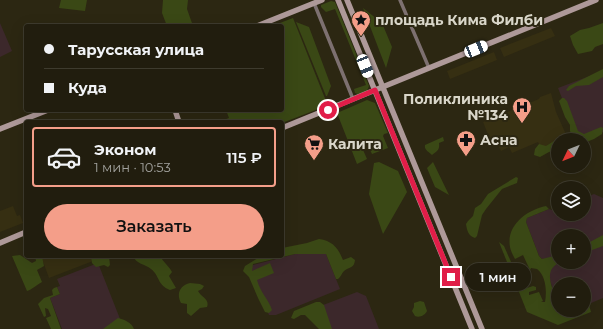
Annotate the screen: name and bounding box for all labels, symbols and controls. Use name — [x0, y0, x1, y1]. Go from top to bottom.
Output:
place icon: площадь Кима Филби — [350, 9, 372, 37]
place label: площадь Кима Филби — [375, 11, 543, 29]
car — [463, 39, 489, 59]
text: Тарусская улица — [68, 40, 204, 59]
car — [355, 53, 375, 79]
text: Куда — [68, 78, 107, 97]
place label: Поликлиника №134 — [403, 90, 508, 124]
hospital icon: Поликлиника №134 — [511, 96, 533, 124]
route start — [319, 101, 337, 119]
pharmacy icon: Асна — [455, 129, 477, 157]
place label: Асна — [480, 131, 518, 149]
supermarket icon: Калита — [303, 133, 325, 161]
north arrow — [551, 133, 591, 173]
map controls — [551, 133, 591, 317]
place label: Калита — [328, 135, 382, 153]
icon: car — [46, 139, 82, 175]
text: Эконом — [94, 140, 156, 159]
text: 115 ₽ — [226, 148, 262, 167]
text: 1 мин · 10:53 — [94, 159, 171, 175]
button: layers — [551, 181, 591, 221]
button: Заказать — [44, 204, 264, 250]
button: + — [551, 229, 591, 269]
callout: 1 мин — [465, 263, 531, 291]
route end — [442, 268, 460, 286]
text: 1 мин — [479, 269, 517, 285]
button: − — [551, 277, 591, 317]

